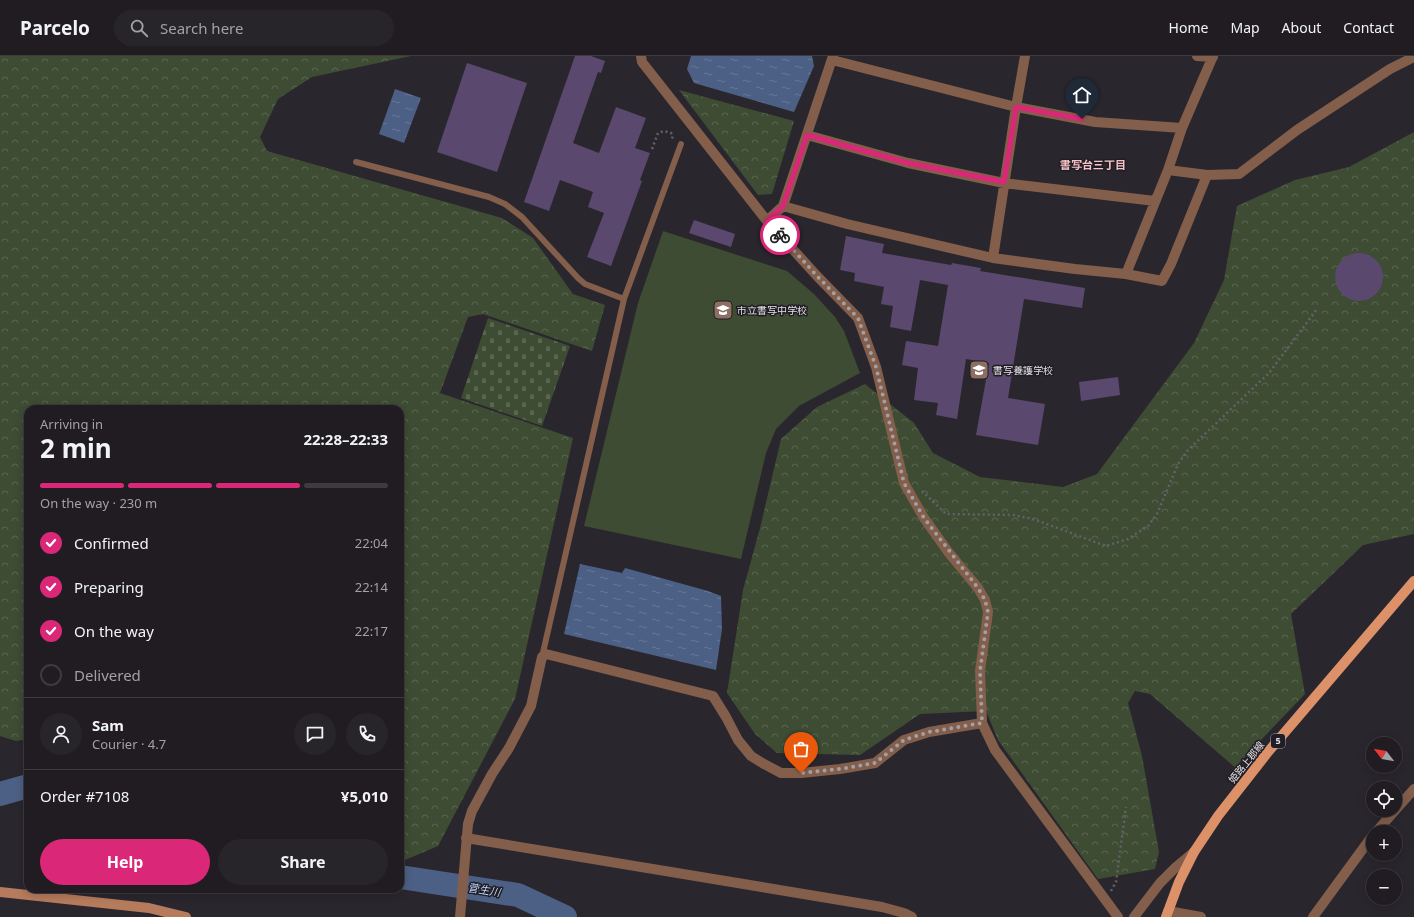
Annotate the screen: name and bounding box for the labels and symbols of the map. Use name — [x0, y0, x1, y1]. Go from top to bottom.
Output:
pin — [1065, 78, 1099, 119]
district label: 書写台三丁目 — [1060, 157, 1126, 172]
courier — [760, 215, 800, 255]
school or university icon: 市立書写中学校 — [712, 299, 734, 321]
place label: 市立書写中学校 — [737, 303, 807, 317]
school or university icon: 書写養護学校 — [968, 359, 990, 381]
place label: 書写養護学校 — [993, 363, 1053, 377]
pin — [784, 732, 818, 773]
road number: 5 — [1271, 734, 1285, 748]
north arrow — [1366, 737, 1402, 773]
street label: 姫路上郡線 — [1225, 738, 1267, 786]
water label: 菅生川 — [467, 880, 503, 900]

